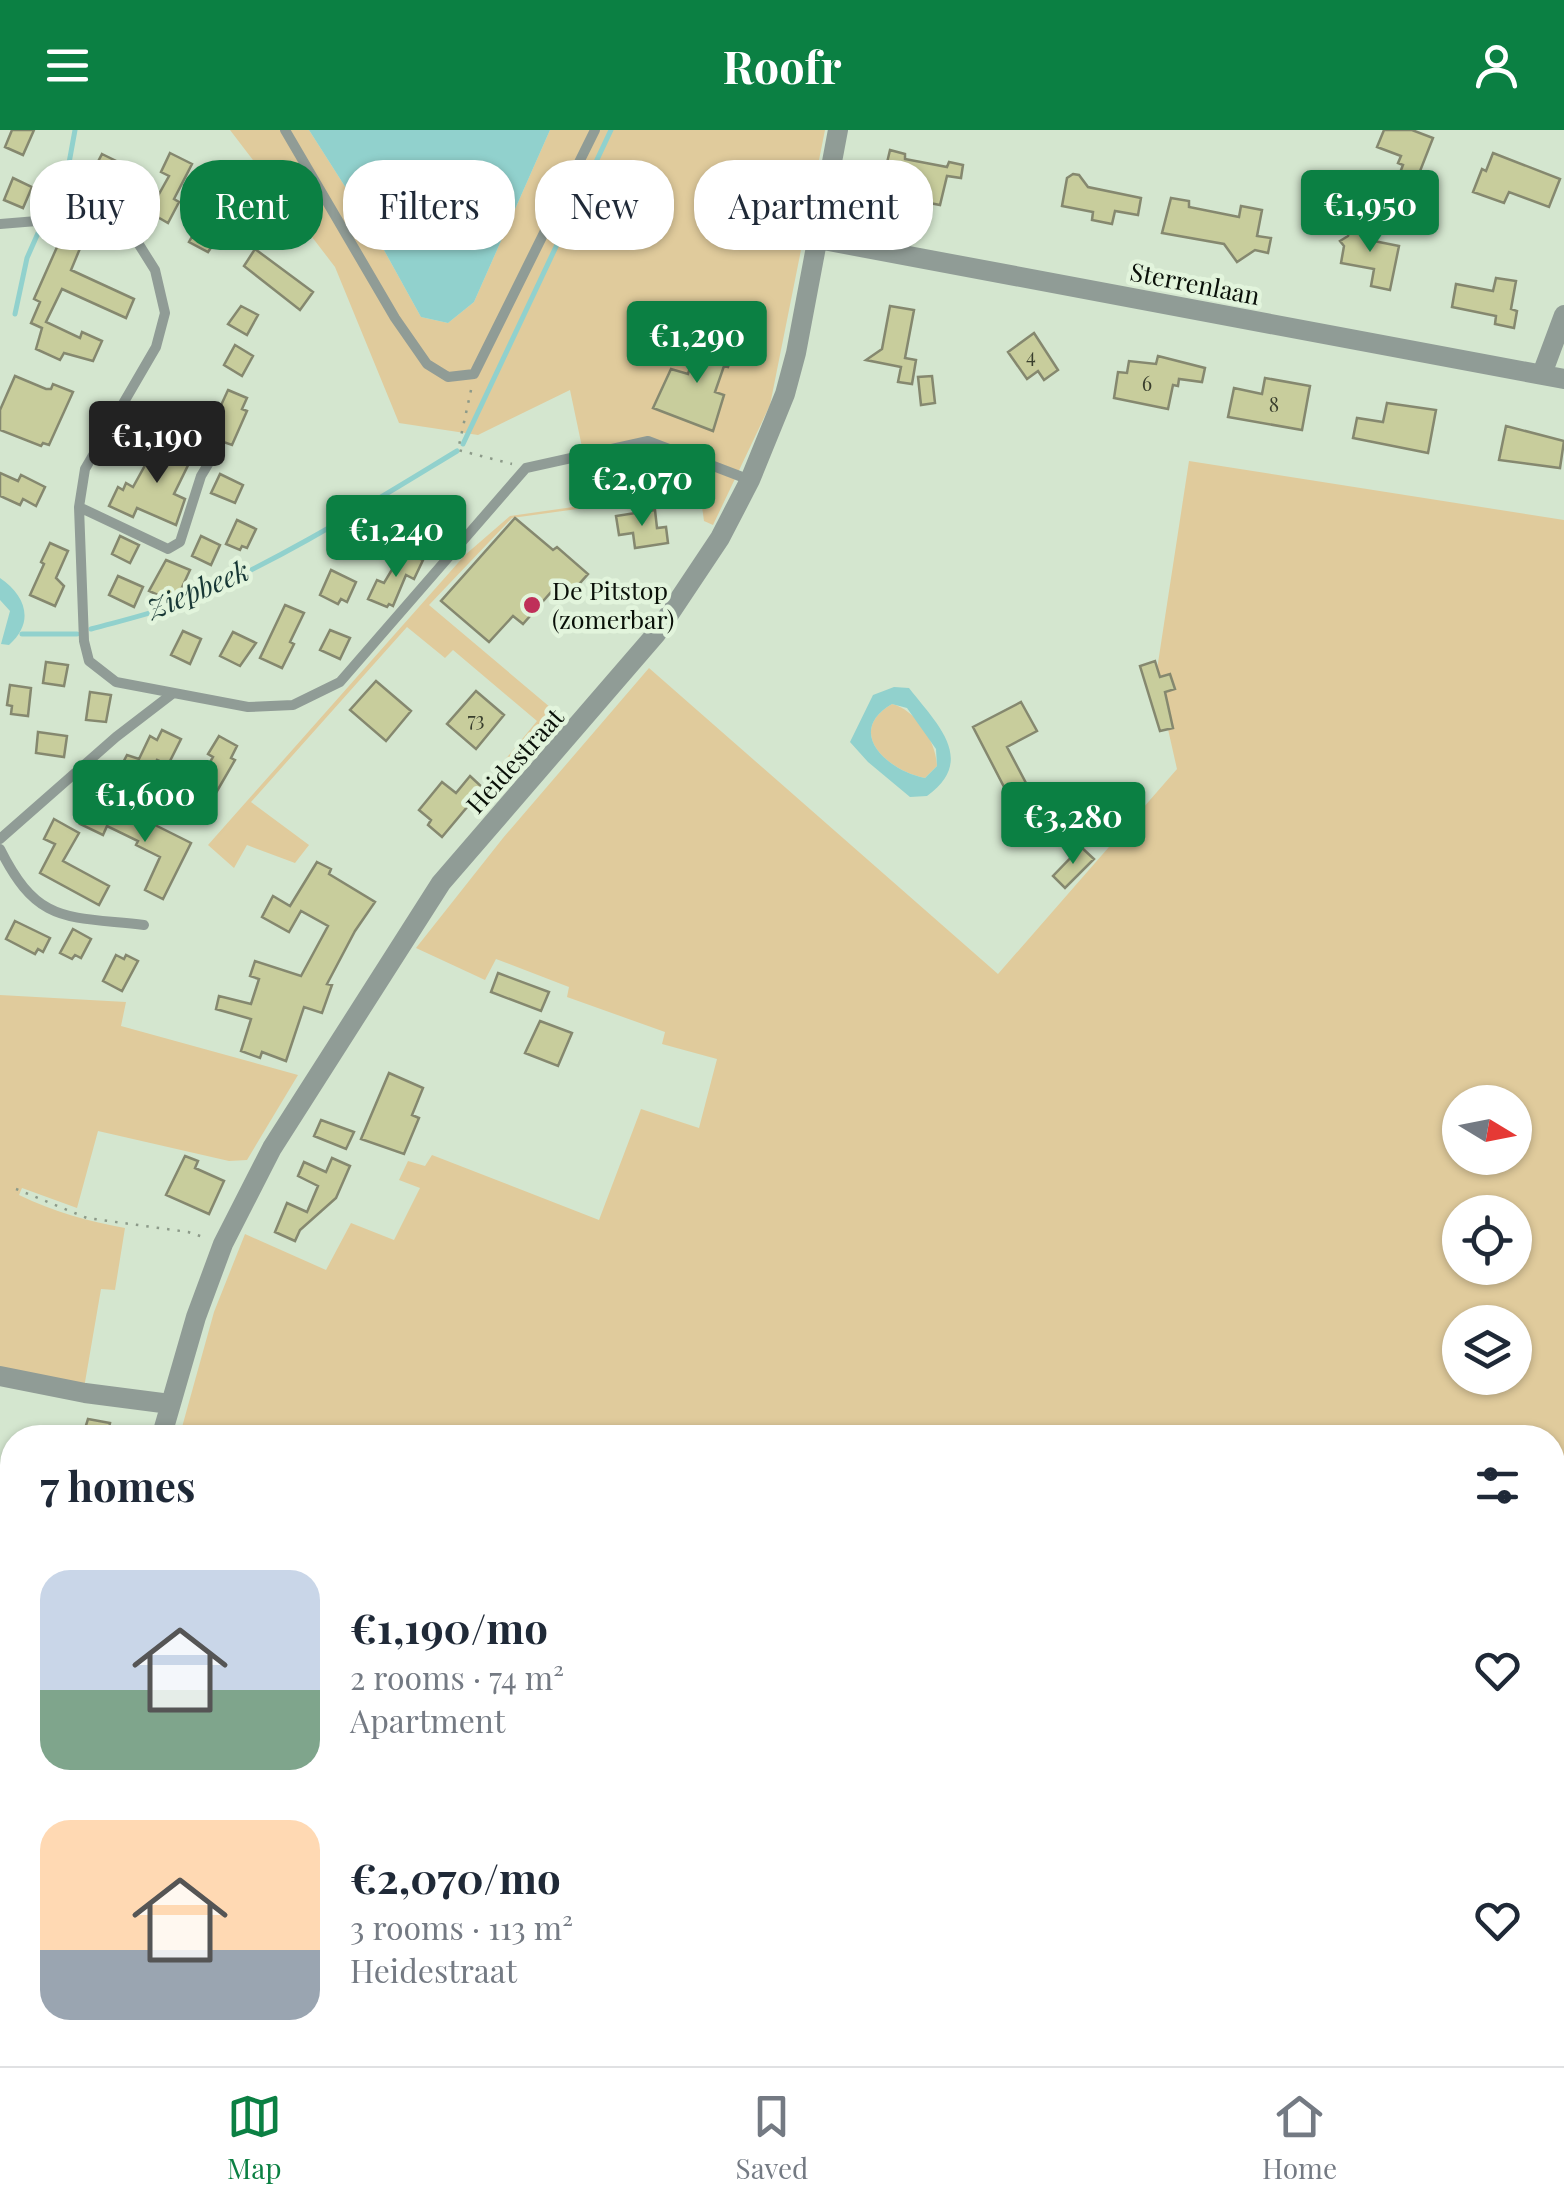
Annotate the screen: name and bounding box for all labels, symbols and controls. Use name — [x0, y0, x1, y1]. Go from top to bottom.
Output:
text: Roofr — [723, 35, 841, 95]
icon: menu — [40, 38, 95, 93]
icon: person — [1469, 38, 1524, 93]
chip: Buy — [30, 160, 160, 250]
chip: Rent — [180, 160, 323, 250]
chip: Filters — [343, 160, 515, 250]
chip: New — [535, 160, 674, 250]
chip: Apartment — [694, 160, 933, 250]
pin: €1,950 — [1289, 170, 1451, 255]
text: €1,950 — [1323, 181, 1417, 224]
street label: Sterrenlaan — [1128, 254, 1263, 311]
pin: €1,290 — [616, 301, 778, 386]
text: €1,290 — [649, 312, 745, 355]
house number: 4 — [1026, 341, 1036, 368]
house number: 6 — [1142, 369, 1152, 396]
house number: 8 — [1269, 390, 1279, 417]
pin: €1,190 — [76, 401, 238, 486]
text: €1,190 — [111, 412, 203, 455]
pin: €2,070 — [561, 444, 723, 529]
text: €2,070 — [591, 455, 693, 498]
pin: €1,240 — [315, 495, 477, 580]
text: €1,240 — [348, 506, 444, 549]
water label: Ziepbeek — [139, 551, 254, 627]
place label: De Pitstop (zomerbar) — [552, 573, 674, 635]
marker: De Pitstop (zomerbar) — [521, 594, 543, 616]
street label: Heidestraat — [458, 700, 571, 820]
house number: 73 — [467, 705, 485, 732]
pin: €1,600 — [64, 760, 226, 845]
text: €1,600 — [95, 771, 195, 814]
pin: €3,280 — [992, 782, 1154, 867]
text: €3,280 — [1023, 793, 1123, 836]
north arrow — [1442, 1085, 1532, 1175]
map controls — [1442, 1085, 1532, 1395]
button: locate — [1442, 1195, 1532, 1285]
button: layers — [1442, 1305, 1532, 1395]
text: 7 homes — [40, 1457, 195, 1513]
icon: filters — [1470, 1458, 1525, 1513]
text: €1,190/mo — [350, 1599, 548, 1655]
icon: home — [120, 1610, 240, 1730]
icon: heart — [1470, 1643, 1525, 1698]
text: 2 rooms · 74 m² — [350, 1655, 564, 1698]
text: Apartment — [350, 1698, 505, 1741]
text: €2,070/mo — [350, 1849, 561, 1905]
icon: home — [120, 1860, 240, 1980]
icon: heart — [1470, 1893, 1525, 1948]
text: 3 rooms · 113 m² — [350, 1905, 573, 1948]
text: Heidestraat — [350, 1948, 517, 1991]
tab: Map — [227, 2089, 282, 2186]
tab: Saved — [736, 2089, 808, 2186]
tab: Home — [1262, 2089, 1337, 2186]

